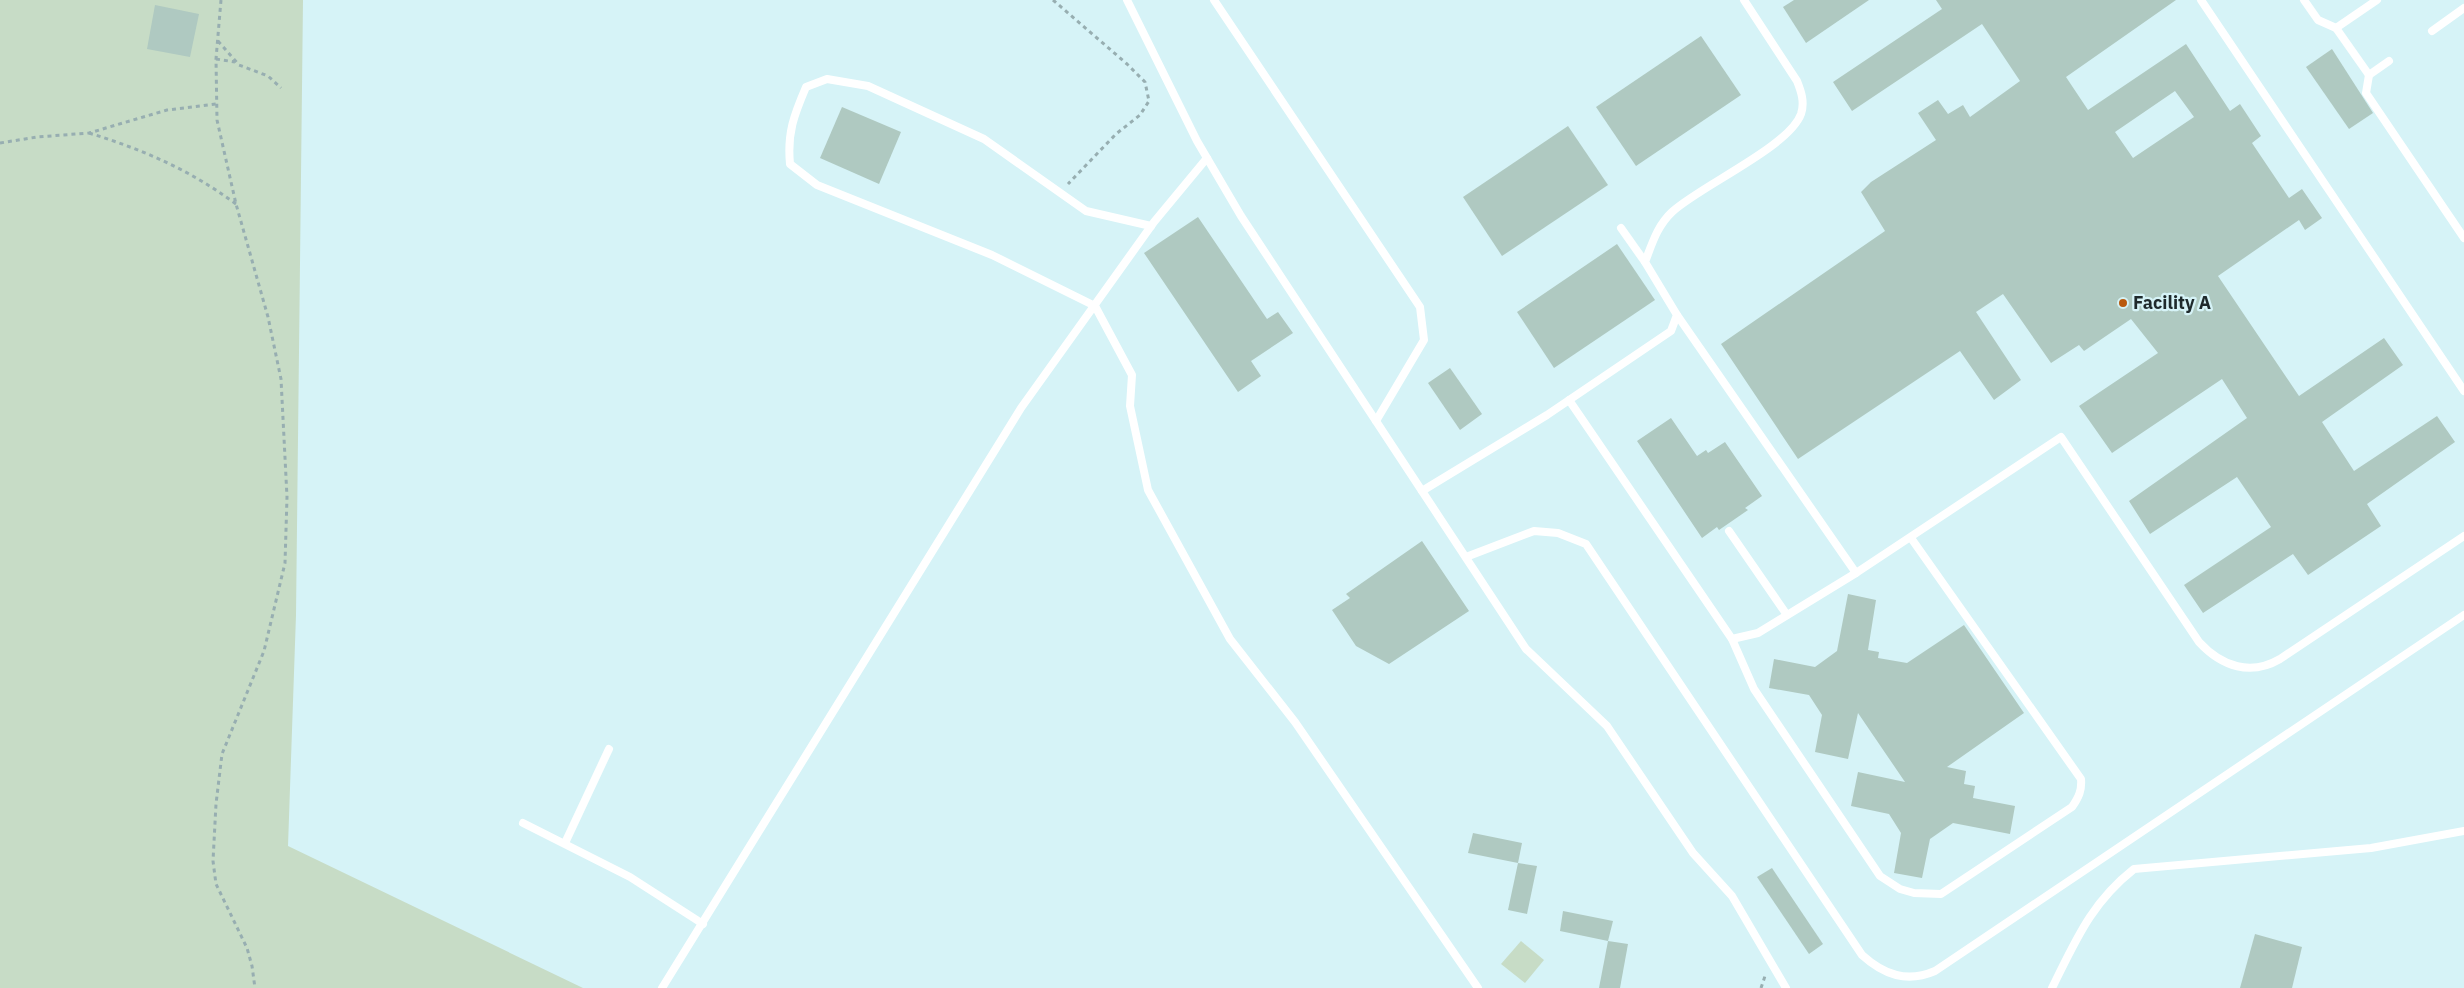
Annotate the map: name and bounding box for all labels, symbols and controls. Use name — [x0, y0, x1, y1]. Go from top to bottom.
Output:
place label: Facility A — [2133, 291, 2211, 314]
marker: Facility A — [2117, 297, 2129, 309]

